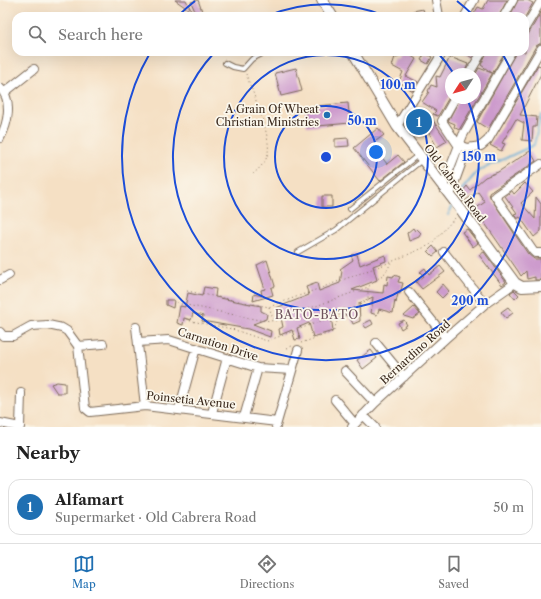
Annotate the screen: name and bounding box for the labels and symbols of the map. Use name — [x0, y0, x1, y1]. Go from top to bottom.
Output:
north arrow — [445, 68, 481, 104]
text: 100 m — [380, 77, 416, 92]
place label: A Grain Of Wheat Christian Ministries — [216, 102, 319, 129]
pin: 1 — [406, 107, 432, 137]
marker: A Grain Of Wheat Christian Ministries — [322, 110, 332, 120]
text: 50 m — [347, 113, 377, 128]
street label: Old Cabrera Road — [421, 141, 489, 225]
your location — [366, 142, 386, 162]
text: 150 m — [462, 149, 496, 164]
centre of rings — [319, 150, 333, 164]
text: 200 m — [451, 293, 489, 308]
district label: BATO-BATO — [275, 307, 359, 322]
street label: Bernardino Road — [377, 317, 453, 387]
street label: Carnation Drive — [176, 324, 260, 364]
street label: Poinsetia Avenue — [146, 388, 236, 412]

